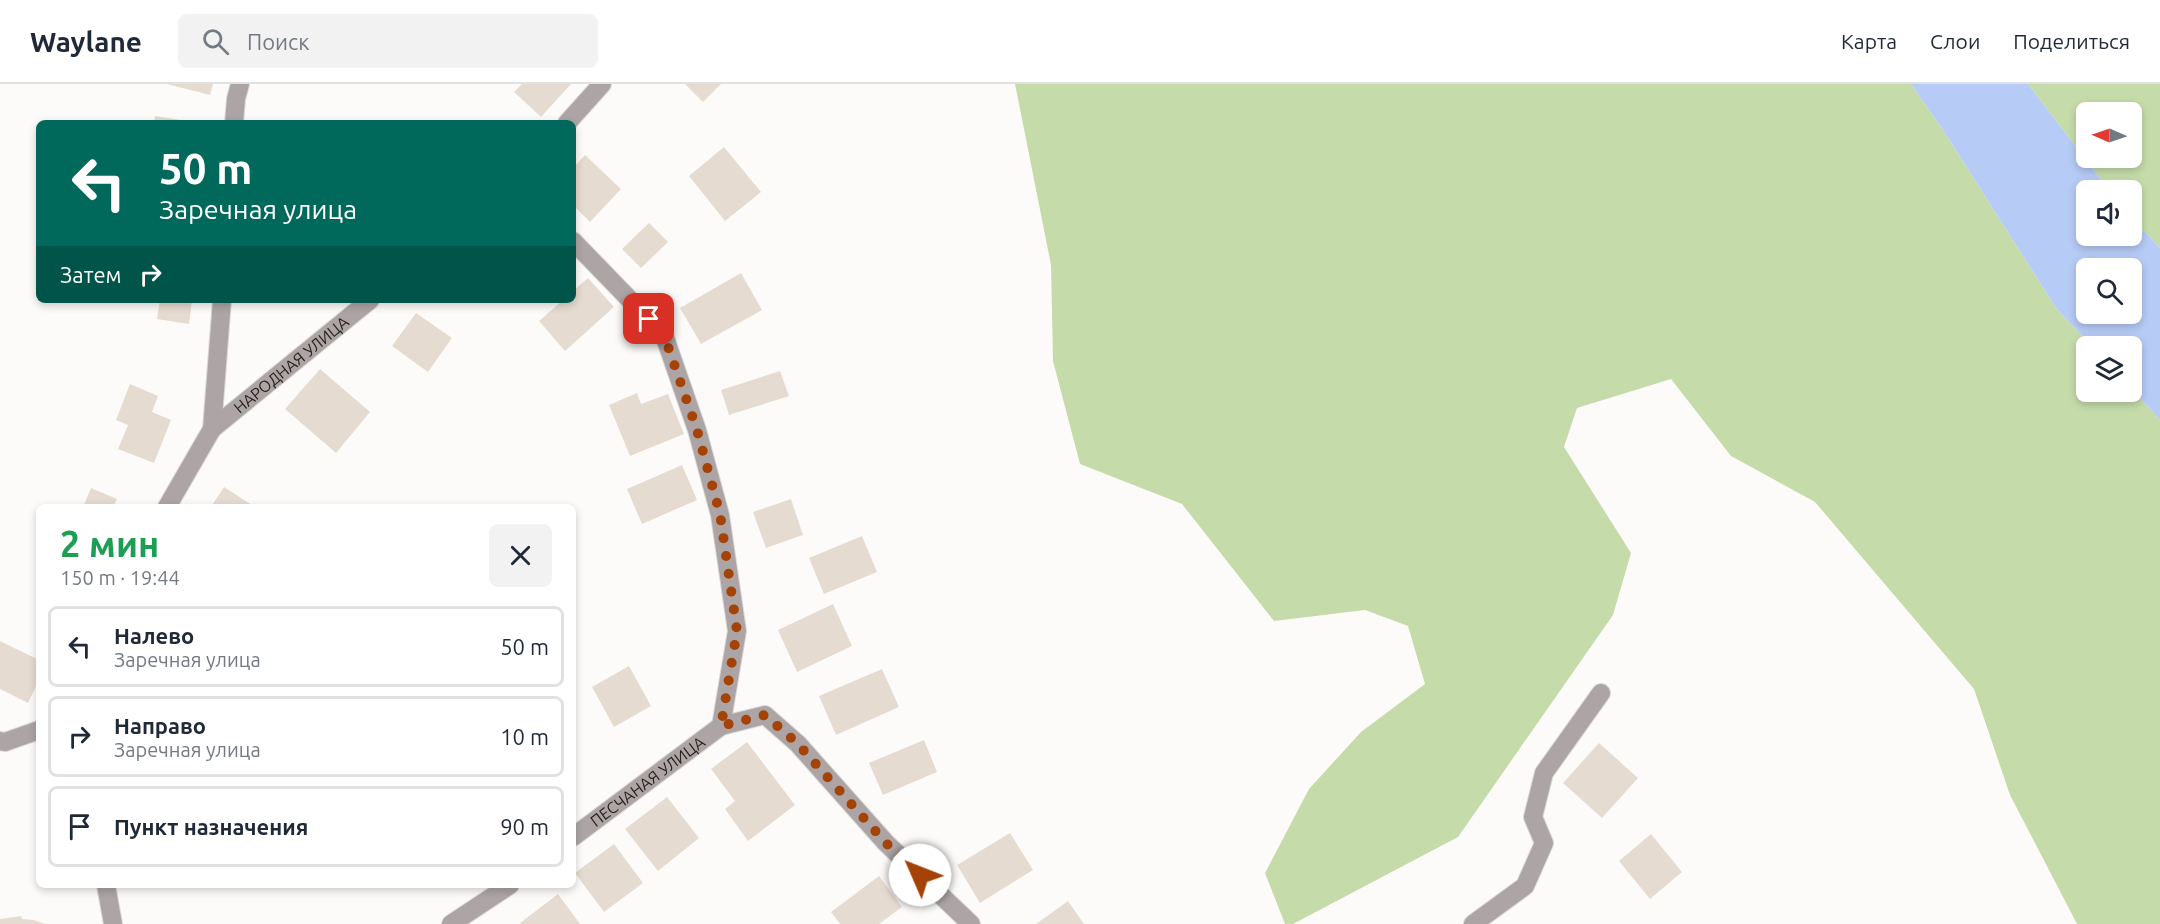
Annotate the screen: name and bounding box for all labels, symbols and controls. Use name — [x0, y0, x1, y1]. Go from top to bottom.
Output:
search box — [178, 14, 598, 68]
icon: search — [199, 25, 232, 58]
text: Waylane — [30, 26, 142, 57]
text: Поиск — [247, 29, 310, 54]
text: Карта — [1841, 29, 1897, 53]
text: Слои — [1930, 29, 1980, 53]
text: Поделиться — [2013, 29, 2130, 53]
north arrow — [2076, 102, 2142, 168]
map controls — [2076, 102, 2142, 402]
icon: left — [60, 144, 138, 222]
text: 50 m — [159, 145, 253, 192]
button: sound — [2076, 180, 2142, 246]
text: Заречная улица — [159, 194, 357, 224]
icon: right — [134, 258, 167, 291]
button: search — [2076, 258, 2142, 324]
text: Затем — [60, 262, 122, 287]
pin — [623, 293, 674, 344]
icon: arrive — [632, 302, 665, 335]
street label: НАРОДНАЯ УЛИЦА — [230, 312, 352, 417]
button: layers — [2076, 336, 2142, 402]
text: 2 мин — [60, 523, 159, 564]
button: close — [489, 524, 552, 587]
text: 150 m · 19:44 — [60, 566, 180, 589]
text: Налево — [114, 623, 194, 648]
icon: left — [63, 630, 96, 663]
text: 50 m — [500, 634, 549, 659]
text: Заречная улица — [114, 648, 261, 671]
text: Направо — [114, 713, 206, 738]
icon: right — [63, 720, 96, 753]
text: 10 m — [500, 724, 549, 749]
street label: ПЕСЧАНАЯ УЛИЦА — [587, 732, 709, 830]
text: Заречная улица — [114, 738, 261, 761]
icon: arrive — [63, 810, 96, 843]
text: Пункт назначения — [114, 814, 308, 839]
text: 90 m — [500, 814, 549, 839]
position arrow — [888, 843, 952, 907]

